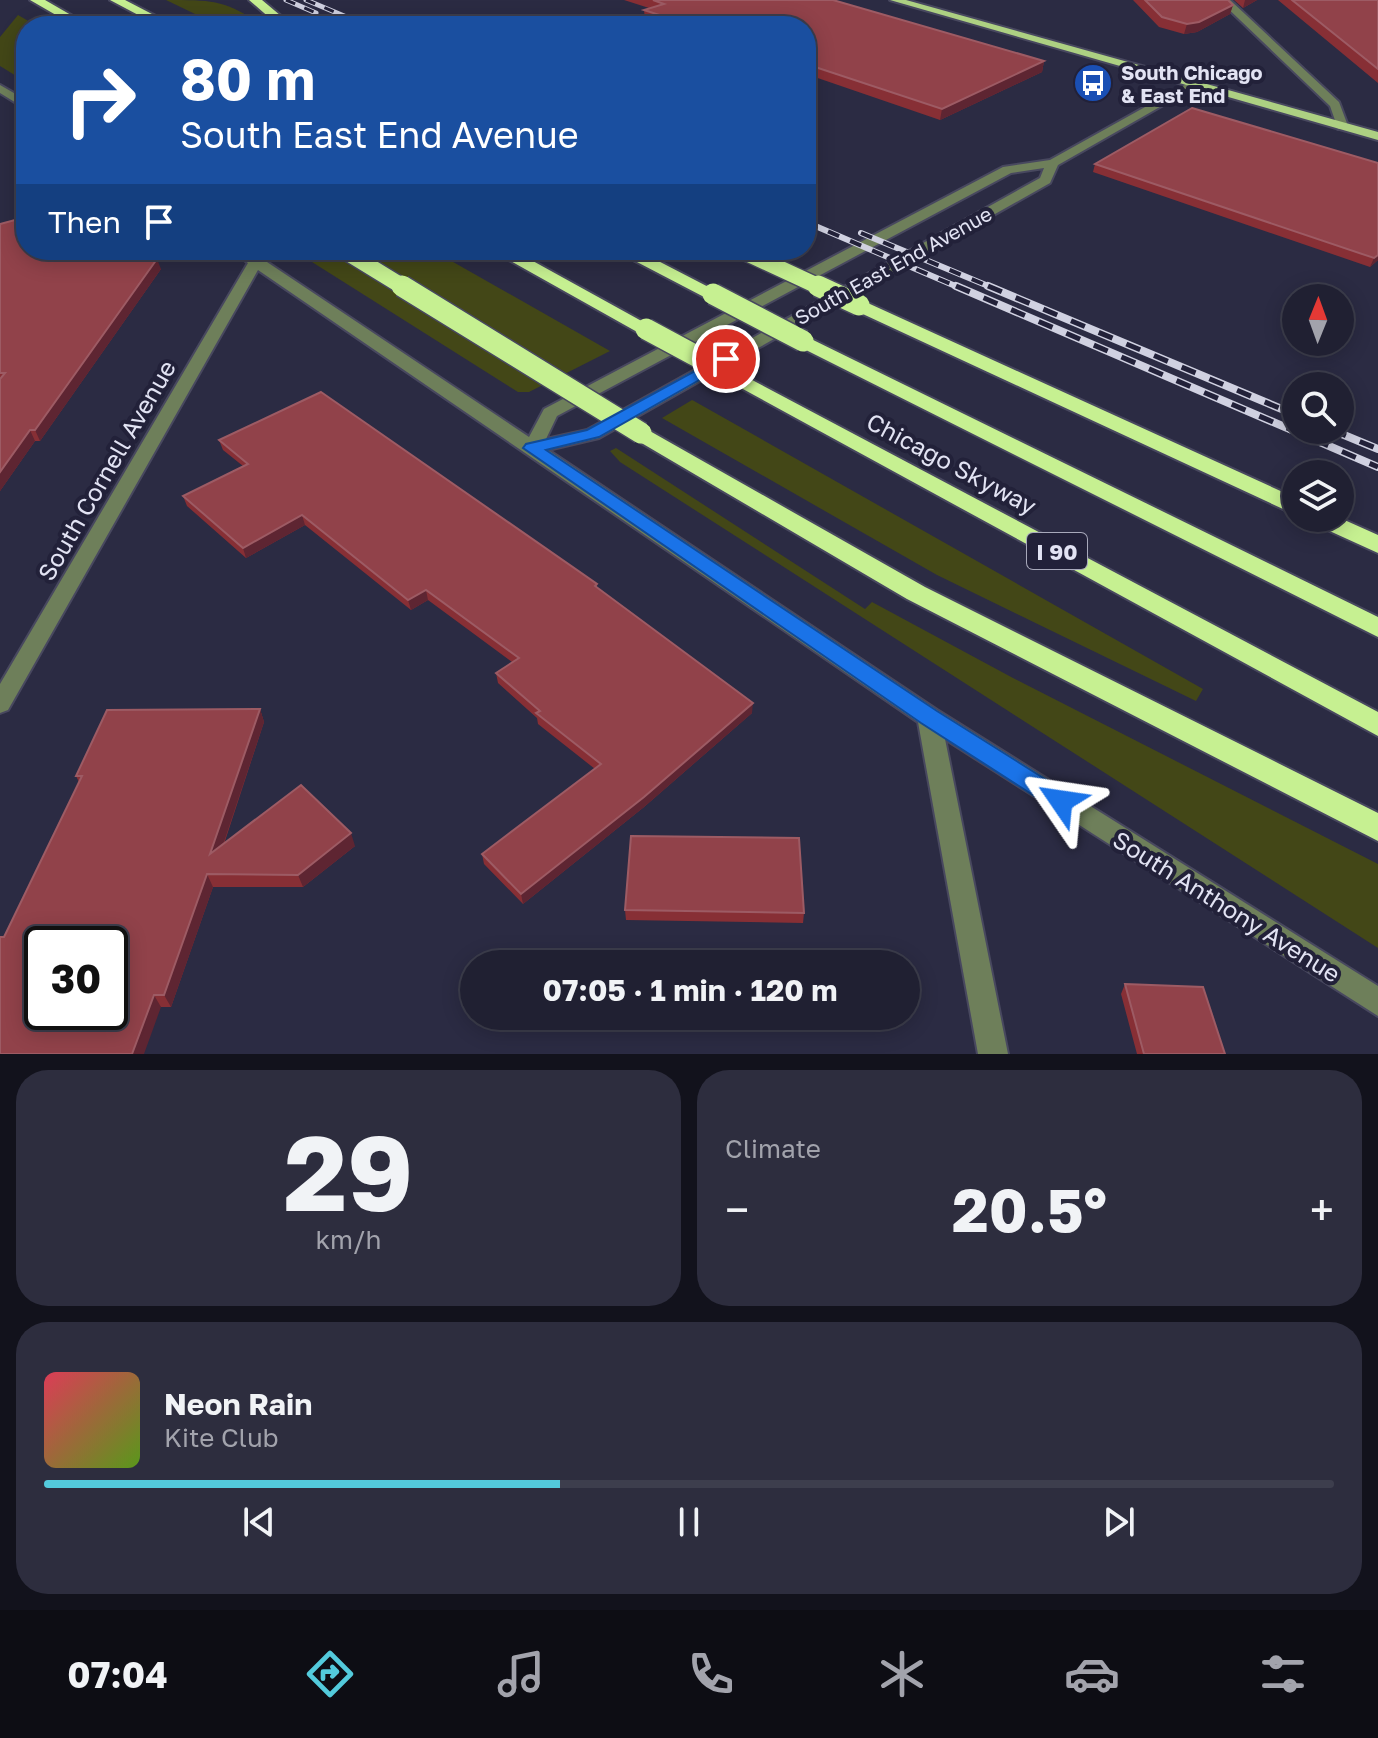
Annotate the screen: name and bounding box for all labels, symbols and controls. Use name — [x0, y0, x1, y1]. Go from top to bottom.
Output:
text: 80 m — [180, 45, 315, 112]
icon: right — [48, 48, 152, 152]
place label: South Chicago & East End — [1121, 60, 1263, 107]
bus stop icon: South Chicago & East End — [1072, 62, 1114, 104]
text: South East End Avenue — [180, 113, 579, 156]
icon: arrive — [137, 200, 181, 244]
street label: South East End Avenue — [790, 201, 996, 329]
text: Then — [48, 204, 121, 240]
north arrow — [1282, 284, 1354, 356]
map controls — [1282, 284, 1354, 532]
pin — [692, 325, 760, 393]
icon: arrive — [704, 337, 748, 381]
street label: South Cornell Avenue — [31, 355, 181, 585]
button: search — [1282, 372, 1354, 444]
street label: Chicago Skyway — [862, 406, 1042, 520]
button: layers — [1282, 460, 1354, 532]
road number: I 90 — [1027, 533, 1087, 569]
position arrow — [1019, 759, 1103, 843]
street label: South Anthony Avenue — [1108, 824, 1346, 988]
speed limit sign: 30 — [24, 926, 128, 1030]
text: 07:05 · 1 min · 120 m — [542, 972, 838, 1008]
text: 29 — [284, 1109, 413, 1234]
text: Climate — [725, 1133, 821, 1164]
text: 20.5° — [952, 1173, 1107, 1245]
text: − — [725, 1183, 749, 1236]
text: + — [1310, 1183, 1334, 1236]
text: km/h — [315, 1224, 382, 1255]
text: Neon Rain — [164, 1386, 312, 1422]
text: Kite Club — [164, 1422, 279, 1453]
icon: previous — [237, 1500, 281, 1544]
icon: pause — [667, 1500, 711, 1544]
icon: next — [1097, 1500, 1141, 1544]
icon: directions — [302, 1646, 358, 1702]
icon: music — [493, 1646, 549, 1702]
icon: phone — [683, 1646, 739, 1702]
icon: climate — [874, 1646, 930, 1702]
icon: car — [1064, 1646, 1120, 1702]
icon: filters — [1255, 1646, 1311, 1702]
text: 07:04 — [67, 1653, 168, 1696]

